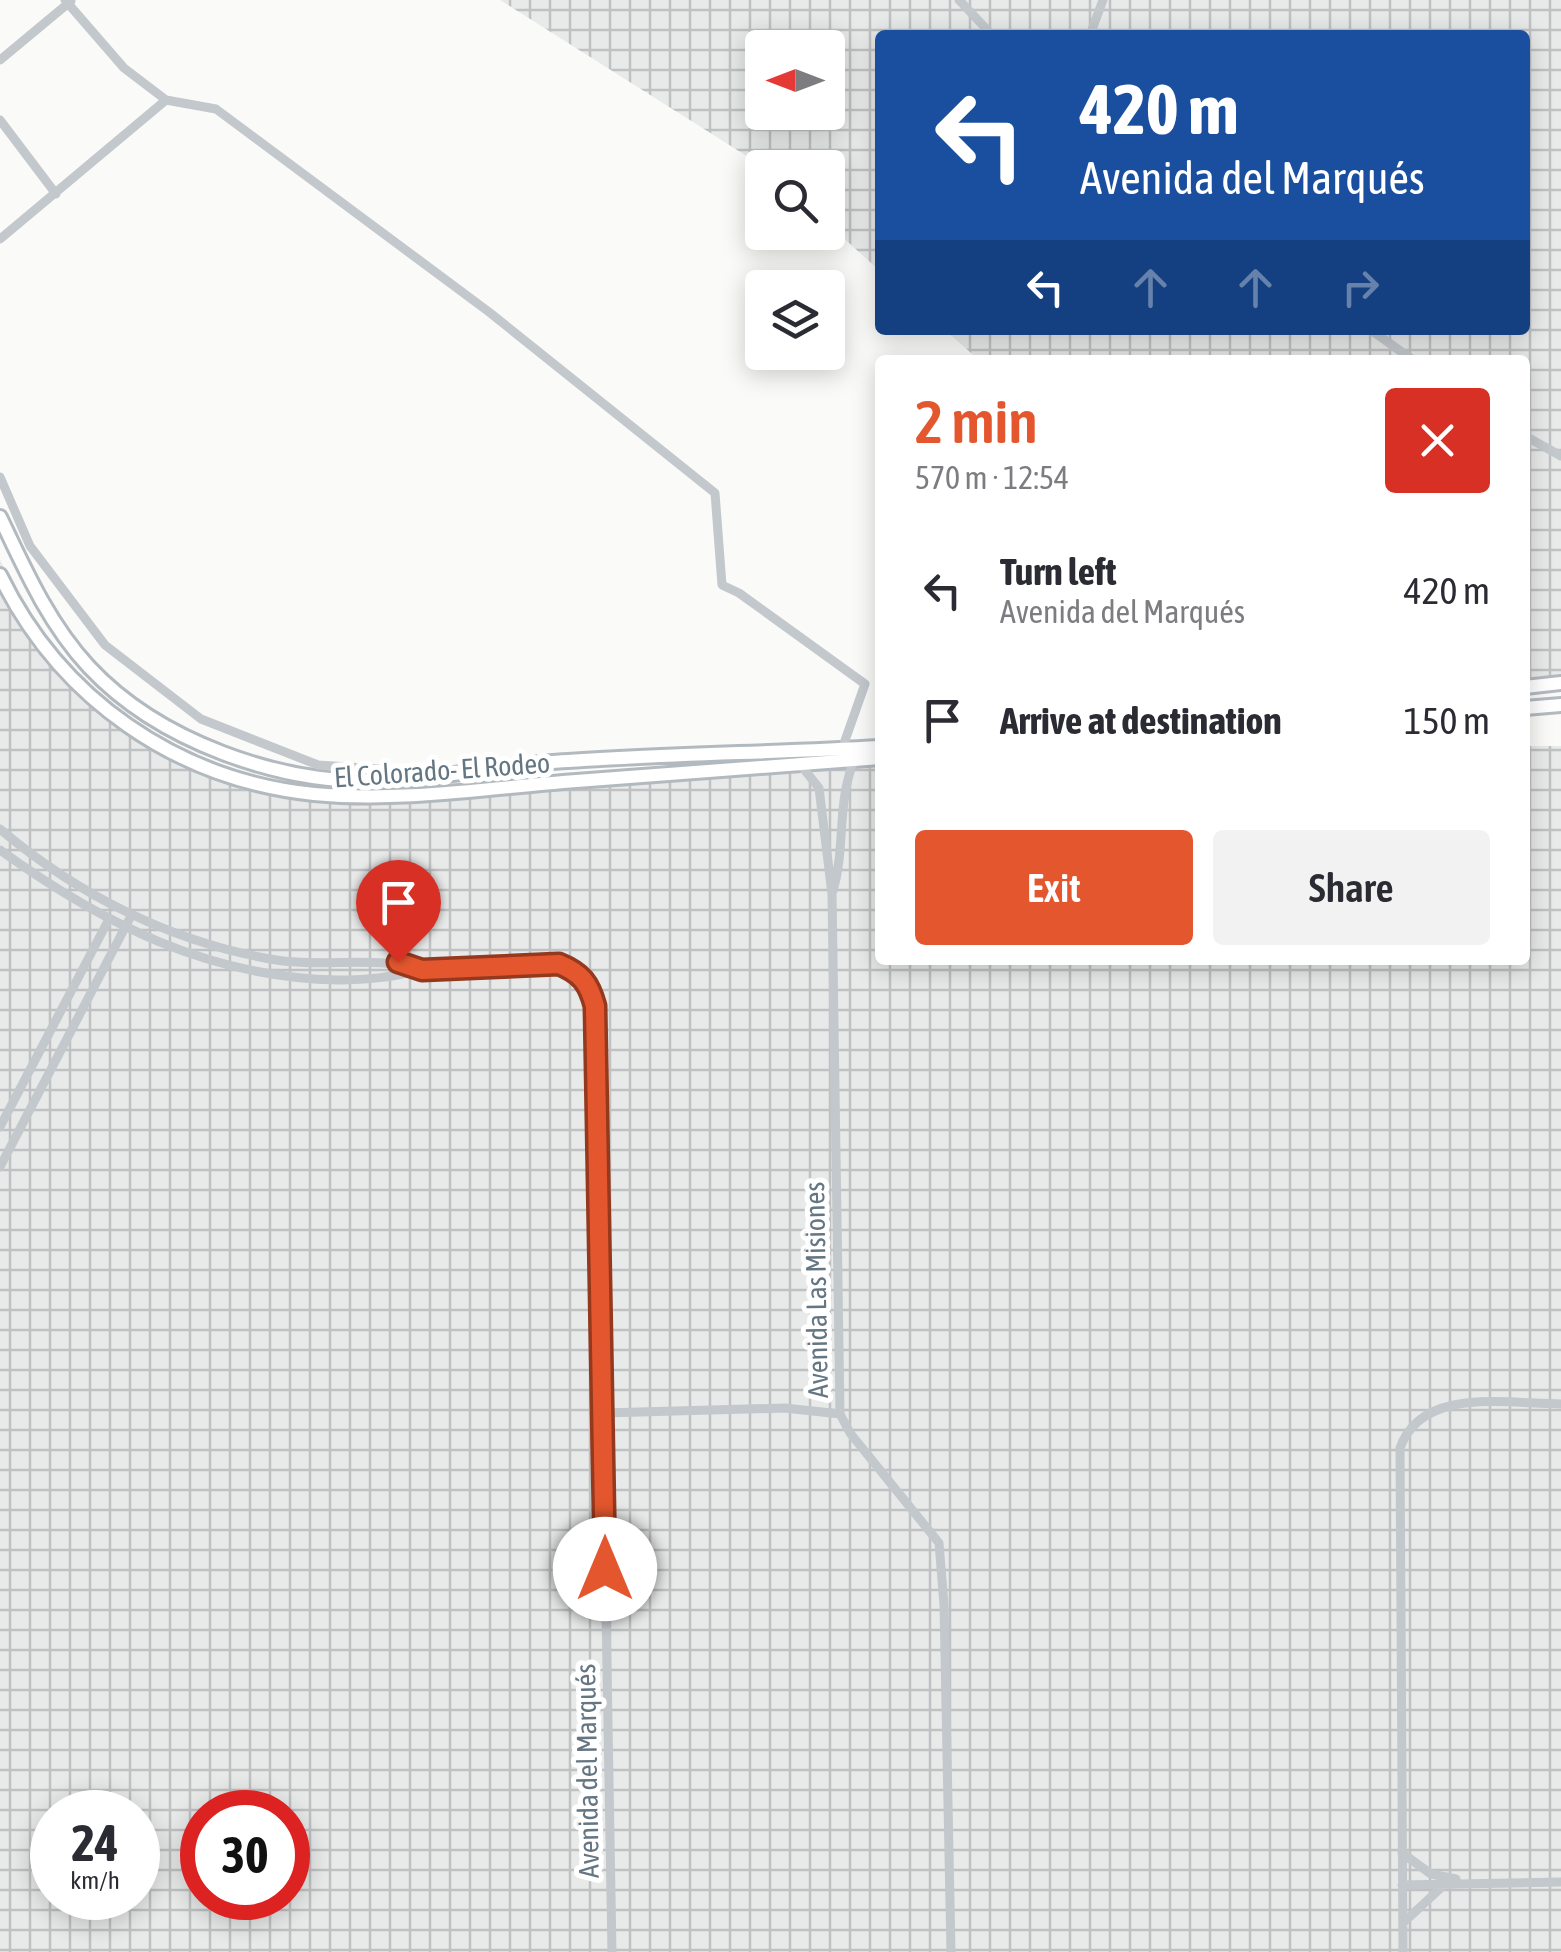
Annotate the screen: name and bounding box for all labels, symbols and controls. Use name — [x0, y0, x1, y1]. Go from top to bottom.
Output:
north arrow — [745, 30, 845, 130]
map controls — [745, 30, 845, 370]
text: 420 m — [1080, 69, 1239, 149]
icon: left — [915, 70, 1045, 200]
button: search — [745, 150, 845, 250]
text: Avenida del Marqués — [1080, 152, 1425, 204]
icon: left — [1018, 260, 1073, 315]
icon: ahead — [1123, 260, 1178, 315]
icon: ahead — [1228, 260, 1283, 315]
icon: right — [1333, 260, 1388, 315]
button: layers — [745, 270, 845, 370]
text: 2 min — [915, 387, 1038, 456]
button: close — [1385, 388, 1490, 493]
text: 570 m · 12:54 — [915, 459, 1069, 496]
text: Turn left — [1000, 550, 1116, 593]
icon: left — [915, 563, 970, 618]
text: 420 m — [1404, 569, 1490, 612]
text: Avenida del Marqués — [1000, 593, 1245, 630]
icon: arrive — [915, 693, 970, 748]
text: Arrive at destination — [1000, 699, 1282, 742]
text: 150 m — [1404, 699, 1490, 742]
street label: El Colorado- El Rodeo — [333, 746, 551, 794]
button: Exit — [915, 830, 1193, 945]
button: Share — [1213, 830, 1490, 945]
pin — [356, 860, 441, 963]
icon: arrive — [371, 875, 426, 930]
street label: Avenida Las Misiones — [798, 1182, 834, 1398]
position arrow — [553, 1517, 657, 1621]
street label: Avenida del Marqués — [569, 1663, 605, 1879]
speed limit sign: 30 — [180, 1790, 310, 1920]
text: 24 — [71, 1814, 118, 1872]
text: km/h — [70, 1866, 120, 1894]

